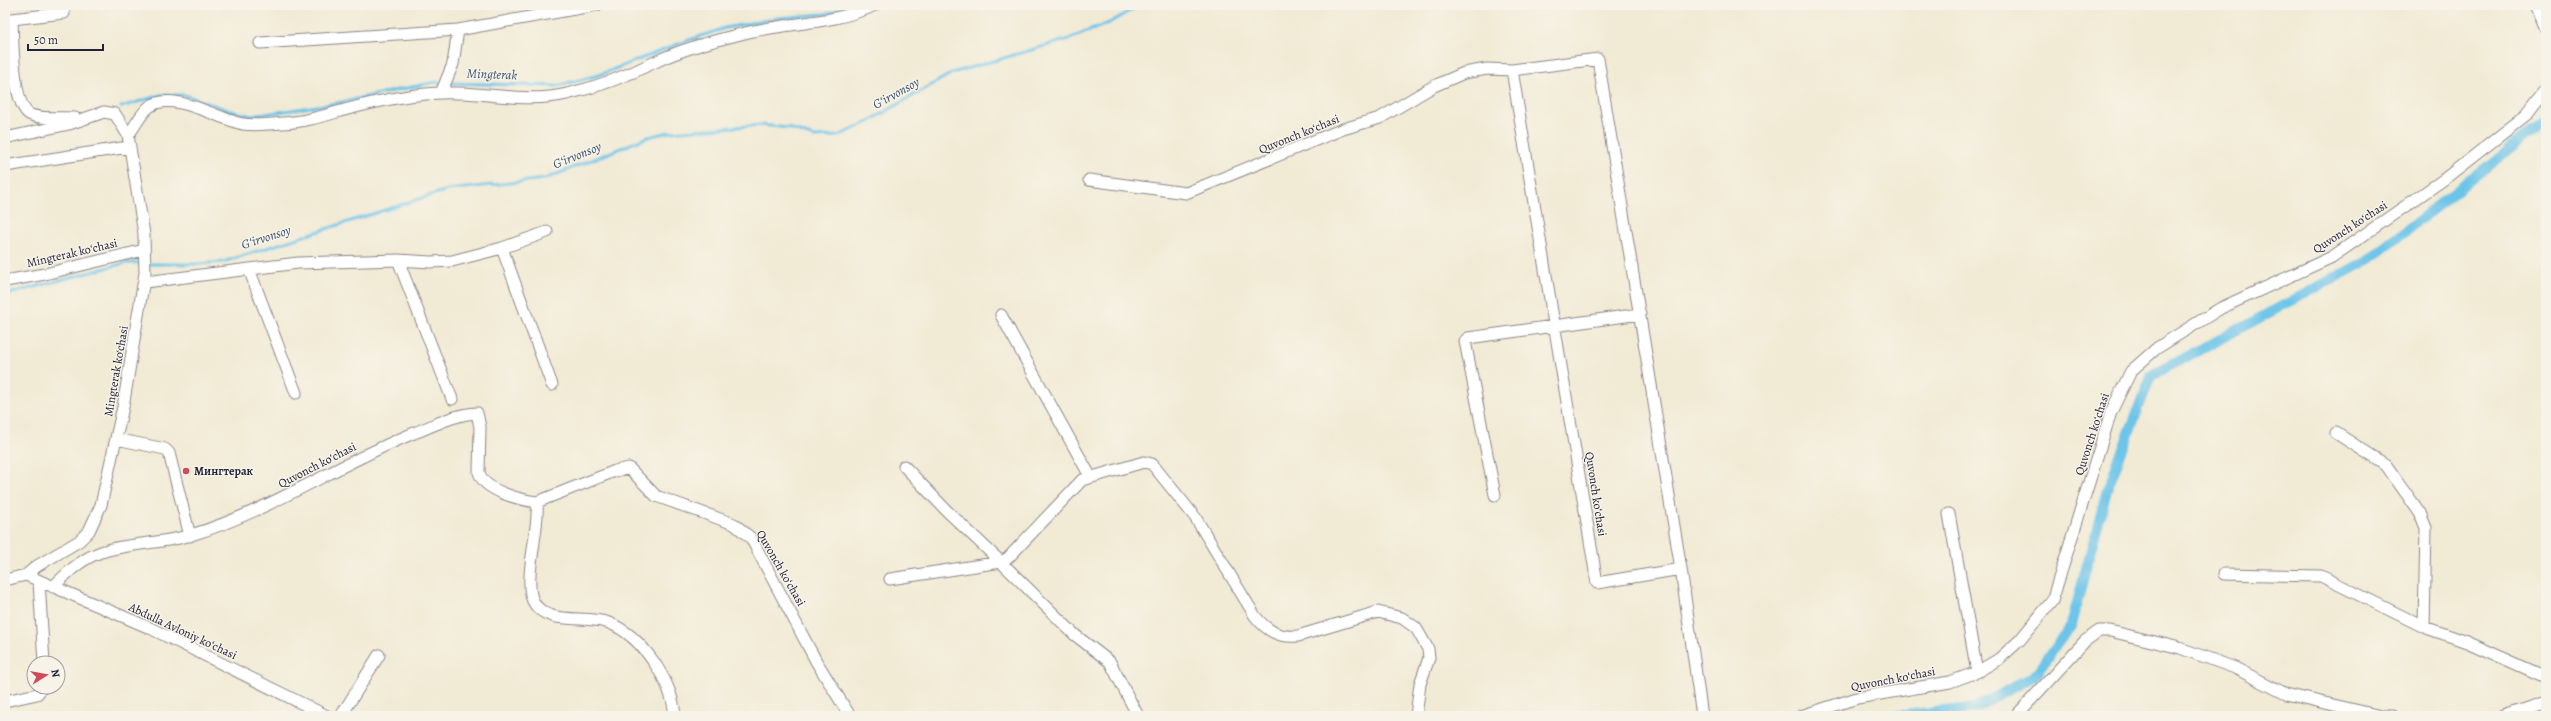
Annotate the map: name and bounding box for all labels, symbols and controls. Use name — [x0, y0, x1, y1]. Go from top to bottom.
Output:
scale bar — [28, 26, 103, 52]
text: 50 m — [34, 32, 58, 48]
water label: Mingterak — [466, 65, 518, 83]
water label: G‘irvonsoy — [870, 73, 923, 113]
street label: Quvonch koʻchasi — [1256, 111, 1342, 157]
water label: G‘irvonsoy — [550, 137, 604, 172]
street label: Quvonch koʻchasi — [2310, 197, 2390, 257]
water label: G‘irvonsoy — [239, 221, 293, 253]
street label: Mingterak koʻchasi — [25, 235, 119, 271]
street label: Mingterak ko‘chasi — [100, 324, 132, 418]
street label: Quvonch koʻchasi — [2071, 391, 2113, 477]
street label: Quvonch koʻchasi — [275, 438, 359, 492]
street label: Quvonch koʻchasi — [1581, 451, 1611, 537]
place label: Мингтерак — [194, 463, 254, 479]
marker: Мингтерак — [181, 466, 191, 476]
street label: Quvonch koʻchasi — [753, 527, 809, 609]
street label: Abdulla Avloniy koʻchasi — [125, 599, 240, 663]
north arrow — [26, 655, 66, 695]
street label: Quvonch koʻchasi — [1849, 663, 1937, 695]
text: N — [47, 668, 63, 679]

